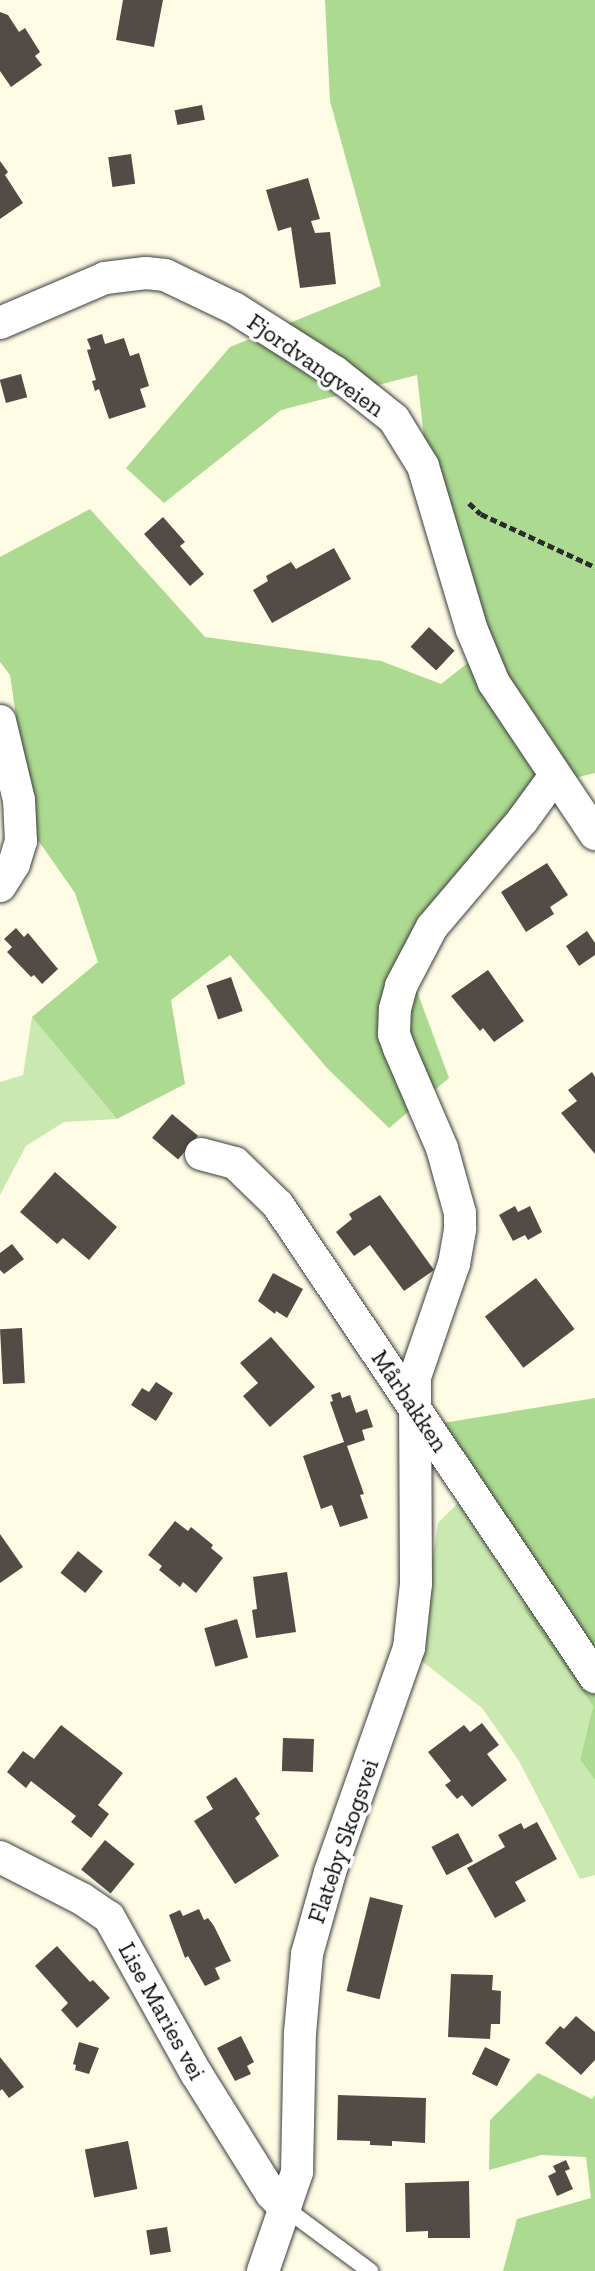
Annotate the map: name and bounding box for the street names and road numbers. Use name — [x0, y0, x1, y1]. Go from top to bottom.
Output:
street label: Fjordvangveien — [242, 307, 390, 423]
street label: Mårbakken — [365, 1345, 455, 1457]
street label: Flateby Skogsvei — [301, 1755, 385, 1927]
street label: Lise Maries vei — [112, 1937, 212, 2085]

